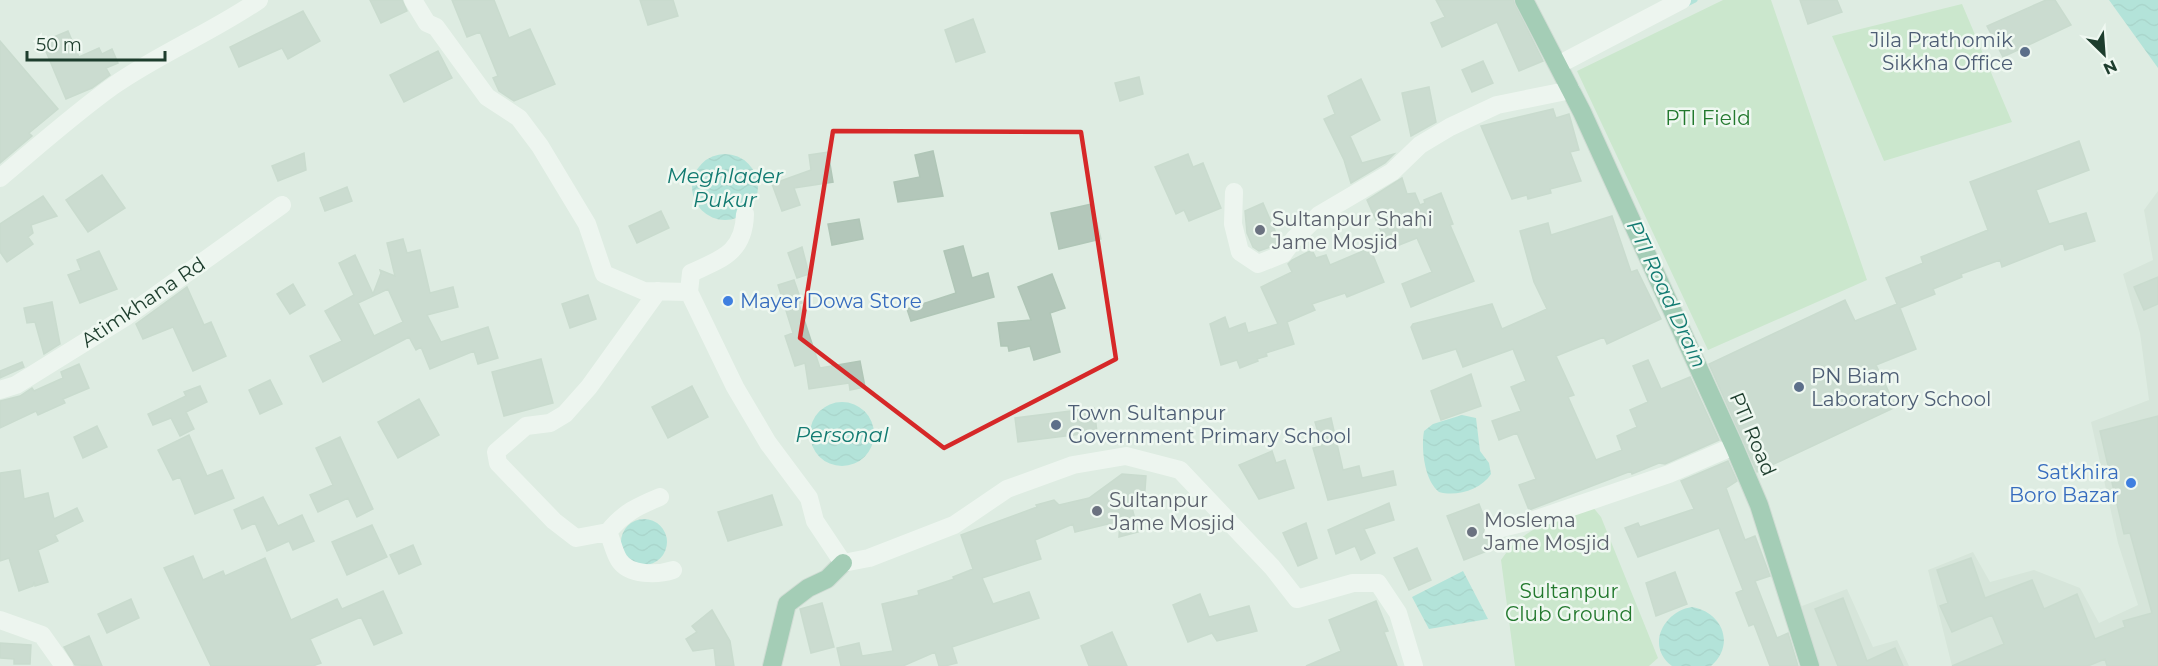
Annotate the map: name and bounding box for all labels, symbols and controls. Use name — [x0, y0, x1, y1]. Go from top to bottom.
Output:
scale bar — [27, 24, 165, 62]
north arrow — [2074, 24, 2134, 84]
place label: Jila Prathomik Sikkha Office — [1869, 28, 2013, 75]
text: 50 m — [36, 34, 82, 56]
marker: Jila Prathomik Sikkha Office — [2018, 45, 2032, 59]
text: N — [2100, 56, 2120, 78]
park label: PTI Field — [1665, 106, 1751, 130]
water label: Meghlader Pukur — [667, 163, 784, 212]
place label: Sultanpur Shahi Jame Mosjid — [1271, 207, 1433, 254]
water label: PTI Road Drain — [1622, 216, 1712, 372]
marker: Sultanpur Shahi Jame Mosjid — [1253, 223, 1267, 237]
street label: Atimkhana Rd — [76, 252, 210, 352]
place label: Mayer Dowa Store — [740, 289, 922, 313]
marker: Mayer Dowa Store — [721, 294, 735, 308]
place label: PN Biam Laboratory School — [1811, 364, 1991, 411]
marker: PN Biam Laboratory School — [1792, 380, 1806, 394]
street label: PTI Road — [1725, 389, 1781, 479]
place label: Town Sultanpur Government Primary School — [1068, 401, 1351, 448]
marker: Town Sultanpur Government Primary School — [1049, 418, 1063, 432]
water label: Personal — [795, 422, 889, 447]
place label: Satkhira Boro Bazar — [2009, 460, 2119, 507]
marker: Satkhira Boro Bazar — [2124, 476, 2138, 490]
place label: Sultanpur Jame Mosjid — [1108, 488, 1235, 535]
marker: Sultanpur Jame Mosjid — [1090, 504, 1104, 518]
place label: Moslema Jame Mosjid — [1483, 508, 1610, 555]
marker: Moslema Jame Mosjid — [1465, 525, 1479, 539]
park label: Sultanpur Club Ground — [1505, 579, 1633, 626]

